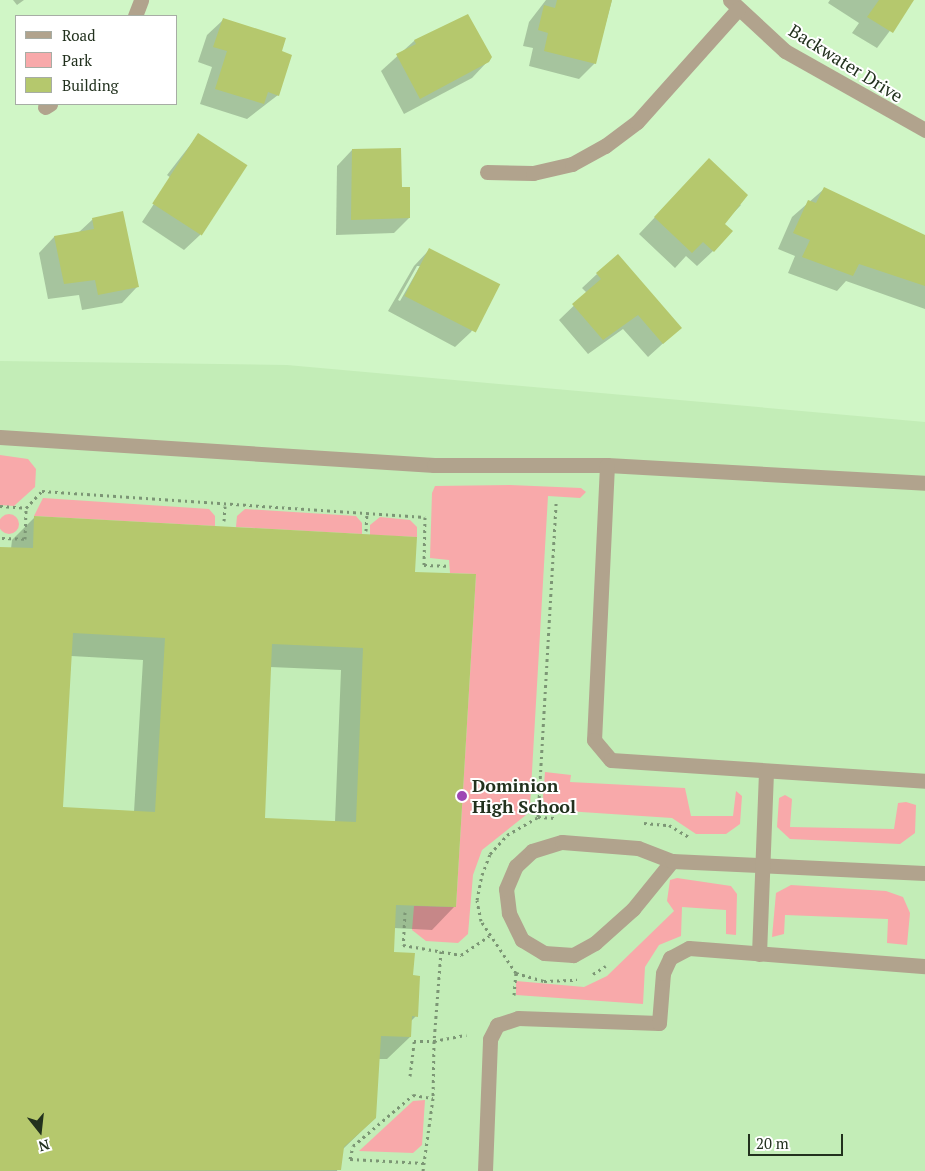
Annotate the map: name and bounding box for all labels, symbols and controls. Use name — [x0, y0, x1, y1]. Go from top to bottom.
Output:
legend — [15, 15, 178, 105]
street label: Backwater Drive — [785, 19, 907, 107]
text: Road — [62, 25, 95, 45]
text: Park — [62, 50, 92, 70]
text: Building — [62, 75, 119, 95]
place label: Dominion High School — [472, 775, 576, 818]
marker: Dominion High School — [456, 790, 468, 802]
north arrow — [15, 1106, 65, 1156]
scale bar — [750, 1124, 845, 1156]
text: 20 m — [756, 1133, 789, 1153]
text: N — [37, 1135, 52, 1156]

